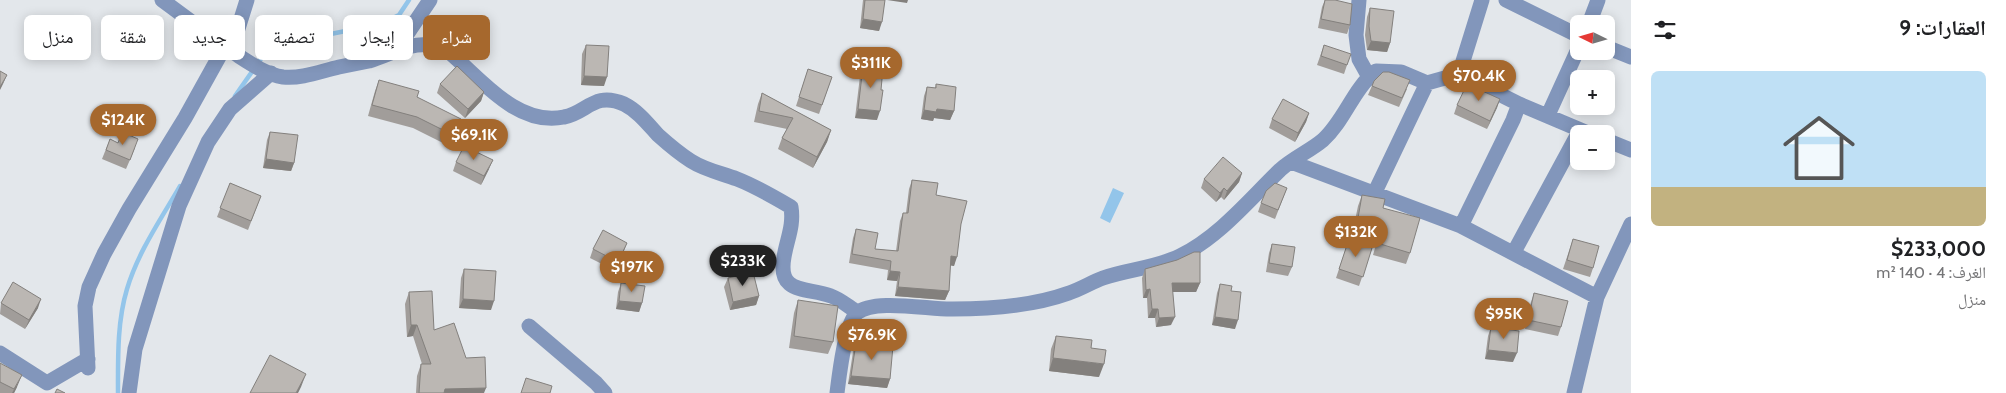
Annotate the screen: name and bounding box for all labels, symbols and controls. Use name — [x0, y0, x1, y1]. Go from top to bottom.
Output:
chip: منزل — [24, 15, 91, 60]
chip: شقة — [101, 15, 164, 60]
chip: جديد — [174, 15, 245, 60]
chip: تصفية — [255, 15, 333, 60]
chip: إيجار — [343, 15, 413, 60]
chip: شراء — [423, 15, 490, 60]
north arrow — [1570, 15, 1615, 60]
map controls — [1570, 15, 1615, 170]
text: العقارات: 9 — [1899, 15, 1986, 40]
icon: filters — [1651, 16, 1679, 44]
pin: $311K — [836, 46, 906, 89]
text: $311K — [851, 53, 891, 72]
pin: $70.4K — [1438, 59, 1520, 102]
text: $70.4K — [1453, 66, 1505, 85]
button: + — [1570, 70, 1615, 115]
icon: home — [1774, 103, 1864, 193]
pin: $124K — [88, 104, 158, 146]
text: $124K — [101, 110, 145, 129]
pin: $69.1K — [433, 119, 515, 161]
text: $69.1K — [451, 125, 497, 144]
button: − — [1570, 125, 1615, 170]
pin: $132K — [1321, 216, 1391, 258]
text: $132K — [1335, 222, 1377, 241]
text: $233,000 — [1891, 236, 1986, 261]
pin: $233K — [708, 244, 778, 287]
pin: $197K — [597, 250, 667, 293]
text: $233K — [720, 251, 766, 270]
text: $197K — [611, 257, 653, 276]
text: الغرف: 4 · 140 m² — [1876, 263, 1986, 282]
text: منزل — [1958, 290, 1986, 309]
pin: $95K — [1474, 298, 1534, 340]
text: $95K — [1486, 304, 1522, 323]
pin: $76.9K — [831, 318, 913, 361]
text: $76.9K — [848, 325, 896, 344]

